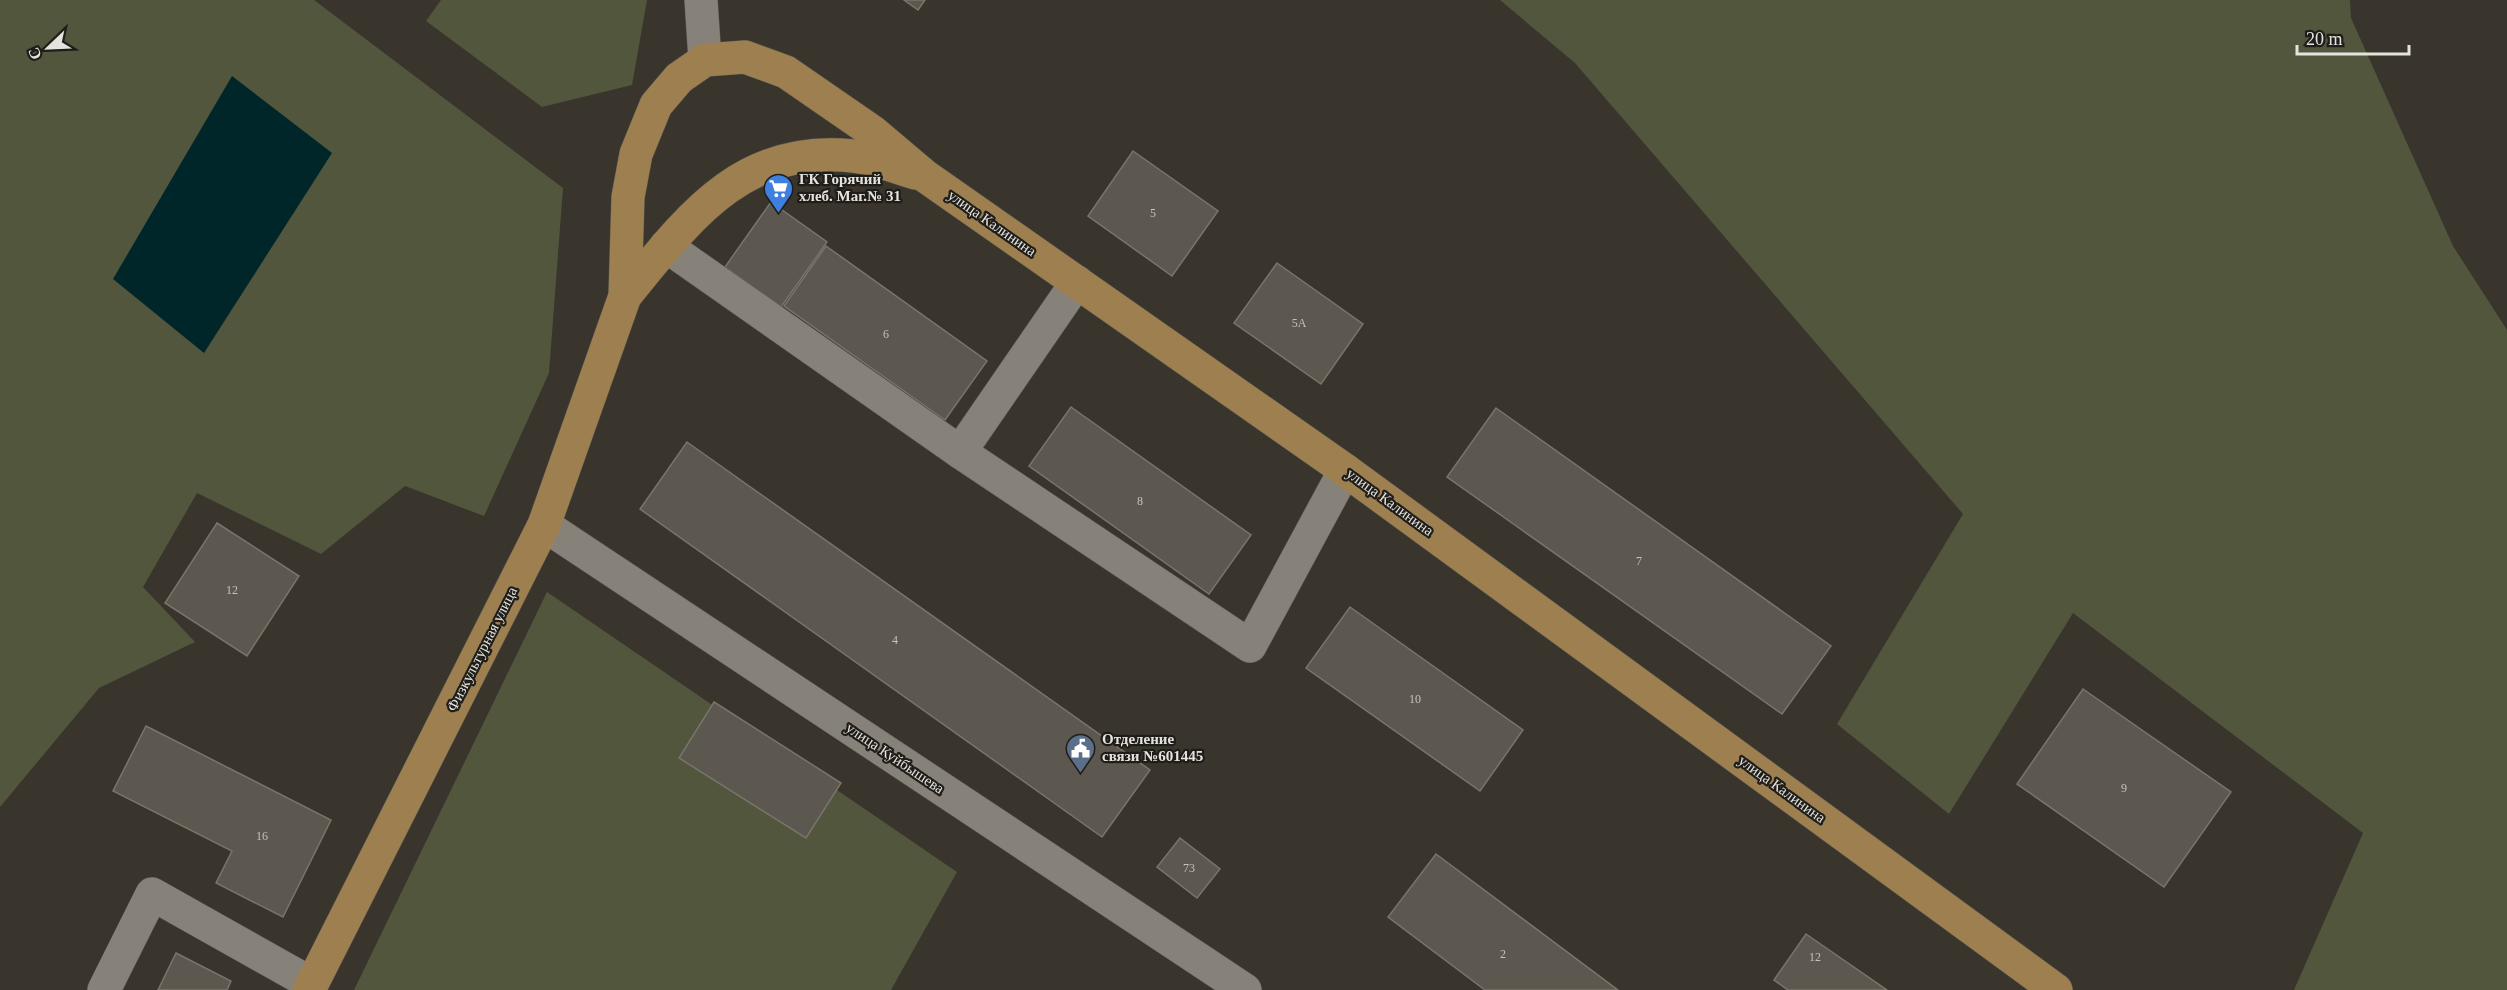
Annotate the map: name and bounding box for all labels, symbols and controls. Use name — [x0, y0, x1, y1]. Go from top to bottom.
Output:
north arrow — [18, 18, 78, 78]
scale bar — [2297, 18, 2410, 56]
text: 20 m — [2306, 29, 2343, 49]
text: С — [25, 45, 45, 62]
place label: ГК Горячий хлеб. Маг.№ 31 — [799, 171, 901, 204]
supermarket icon: ГК Горячий хлеб. Маг.№ 31 — [762, 172, 794, 214]
street label: улица Калинина — [945, 187, 1039, 259]
house number: 5 — [1150, 206, 1156, 220]
house number: 5А — [1292, 316, 1307, 330]
house number: 6 — [883, 327, 889, 341]
street label: улица Калинина — [1343, 465, 1437, 539]
house number: 8 — [1137, 494, 1143, 508]
house number: 7 — [1636, 554, 1642, 568]
house number: 12 — [226, 583, 238, 597]
street label: Физкультурная улица — [444, 584, 520, 714]
house number: 4 — [892, 633, 898, 647]
house number: 10 — [1409, 692, 1421, 706]
street label: улица Куйбышева — [843, 719, 947, 797]
place label: Отделение связи №601445 — [1102, 731, 1203, 764]
public building icon: Отделение связи №601445 — [1065, 732, 1097, 774]
street label: улица Калинина — [1735, 752, 1829, 826]
house number: 9 — [2121, 781, 2127, 795]
house number: 16 — [256, 829, 268, 843]
house number: 73 — [1183, 861, 1195, 875]
house number: 2 — [1500, 947, 1506, 961]
house number: 12 — [1809, 950, 1821, 964]

